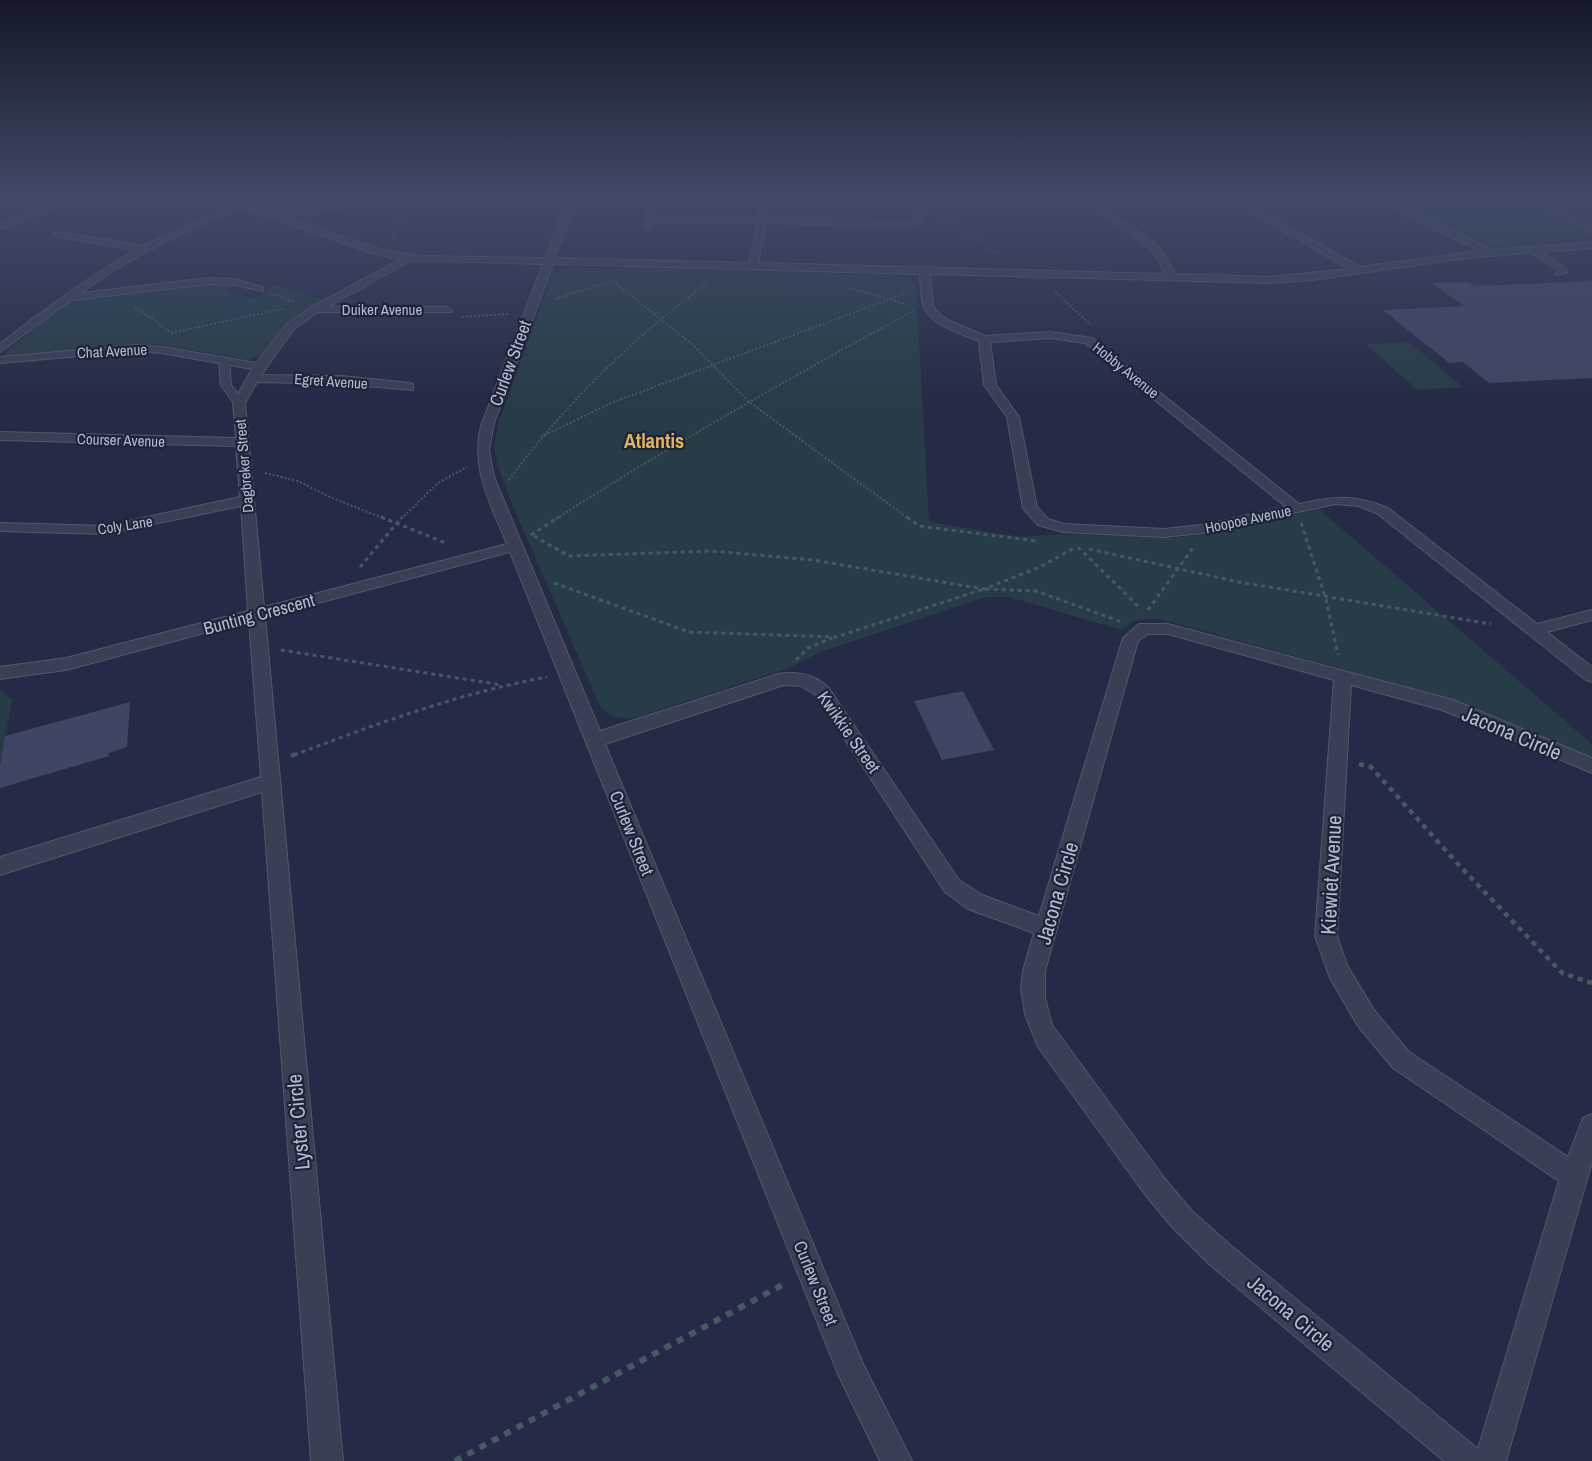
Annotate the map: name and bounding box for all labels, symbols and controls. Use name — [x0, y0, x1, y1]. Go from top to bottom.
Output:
street label: Duiker Avenue — [342, 299, 422, 320]
street label: Curlew Street — [483, 317, 537, 409]
street label: Hobby Avenue — [1088, 337, 1164, 403]
street label: Chat Avenue — [76, 339, 148, 363]
street label: Egret Avenue — [294, 368, 369, 394]
street label: Dagbreker Street — [229, 418, 259, 514]
district label: Atlantis — [624, 427, 684, 454]
street label: Courser Avenue — [77, 428, 165, 452]
street label: Hoopoe Avenue — [1203, 500, 1293, 538]
street label: Coly Lane — [96, 510, 154, 540]
street label: Bunting Crescent — [201, 587, 317, 641]
street label: Kwikkie Street — [811, 686, 887, 778]
street label: Jacona Circle — [1458, 699, 1566, 767]
street label: Curlew Street — [604, 787, 660, 879]
street label: Kiewiet Avenue — [1313, 815, 1349, 935]
street label: Jacona Circle — [1029, 838, 1085, 948]
street label: Lyster Circle — [279, 1073, 317, 1171]
street label: Curlew Street — [788, 1237, 844, 1329]
street label: Jacona Circle — [1241, 1268, 1341, 1358]

